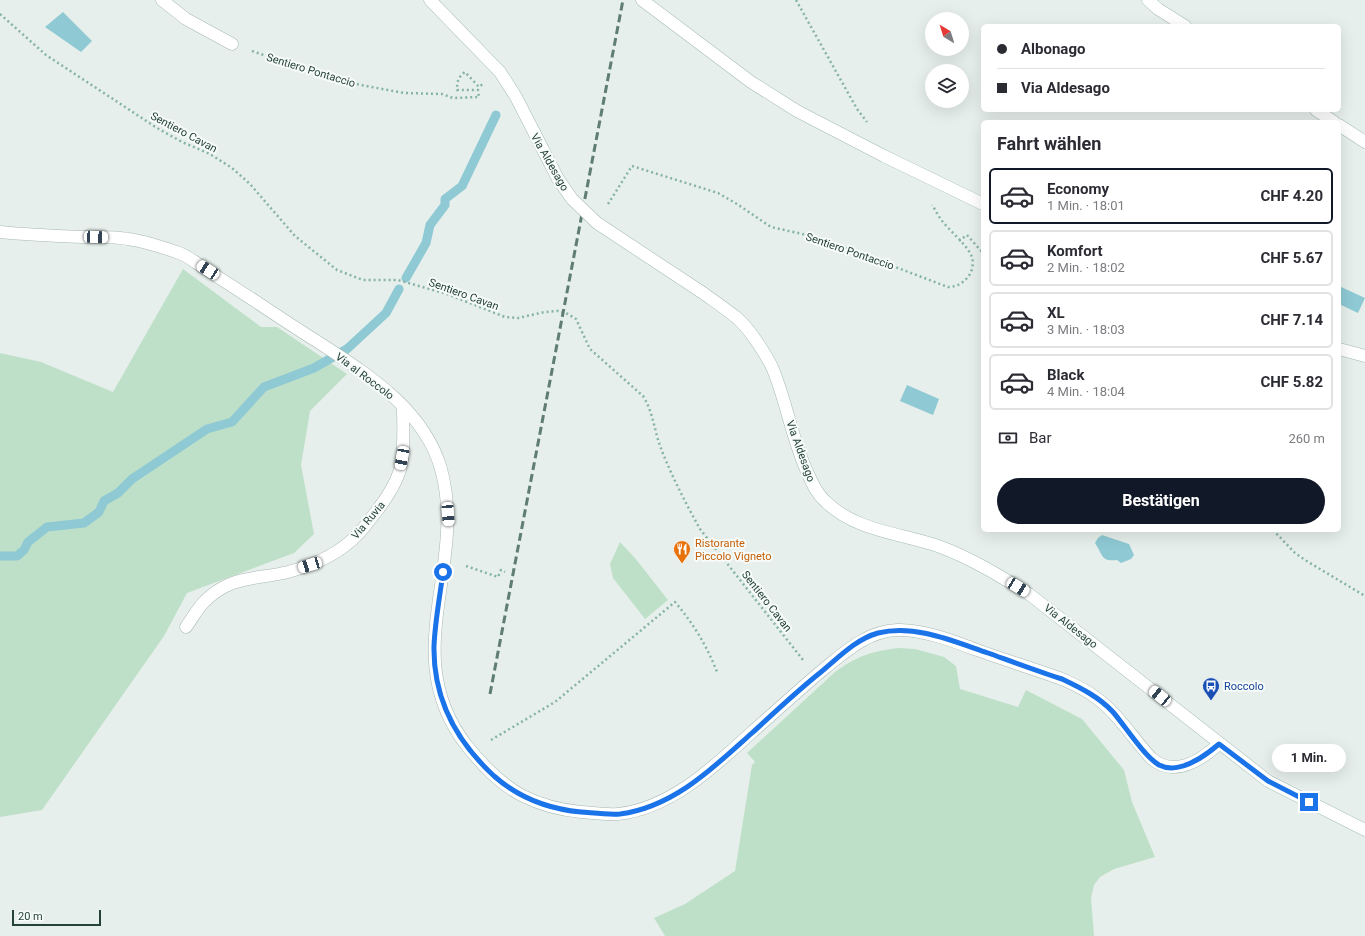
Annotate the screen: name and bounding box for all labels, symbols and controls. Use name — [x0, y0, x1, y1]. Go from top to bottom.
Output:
north arrow — [925, 12, 969, 56]
map controls — [925, 12, 969, 108]
text: Albonago — [1021, 40, 1085, 58]
street label: Sentiero Pontaccio — [265, 51, 357, 90]
button: layers — [925, 64, 969, 108]
text: Via Aldesago — [1021, 79, 1110, 97]
street label: Sentiero Cavan — [148, 109, 219, 155]
street label: Via Aldesago — [528, 131, 571, 193]
text: Fahrt wählen — [997, 133, 1101, 154]
icon: car — [999, 178, 1035, 214]
text: Economy — [1047, 180, 1109, 198]
text: CHF 4.20 — [1260, 187, 1323, 205]
text: 1 Min. · 18:01 — [1047, 198, 1125, 213]
street label: Sentiero Pontaccio — [804, 230, 896, 273]
car — [84, 231, 108, 243]
icon: car — [999, 240, 1035, 276]
text: Komfort — [1047, 242, 1103, 260]
text: CHF 5.67 — [1260, 249, 1323, 267]
car — [195, 258, 221, 282]
text: 2 Min. · 18:02 — [1047, 260, 1125, 275]
street label: Sentiero Cavan — [427, 276, 501, 313]
icon: car — [999, 302, 1035, 338]
text: XL — [1047, 304, 1065, 322]
text: CHF 7.14 — [1260, 311, 1323, 329]
text: 3 Min. · 18:03 — [1047, 322, 1125, 337]
street label: Via al Roccolo — [333, 350, 396, 403]
icon: car — [999, 364, 1035, 400]
text: Black — [1047, 366, 1084, 384]
text: CHF 5.82 — [1260, 373, 1323, 391]
text: 4 Min. · 18:04 — [1047, 384, 1125, 399]
street label: Via Aldesago — [783, 419, 818, 484]
icon: cash — [997, 427, 1019, 449]
text: Bar — [1029, 429, 1052, 447]
text: 260 m — [1288, 431, 1325, 446]
car — [394, 445, 410, 471]
button: Bestätigen — [997, 478, 1325, 524]
street label: Via Ruvia — [349, 499, 388, 542]
car — [441, 502, 455, 526]
place label: Ristorante Piccolo Vigneto — [695, 537, 772, 563]
restaurant icon: Ristorante Piccolo Vigneto — [672, 539, 692, 564]
car — [297, 556, 323, 574]
route start — [434, 563, 452, 581]
street label: Sentiero Cavan — [739, 568, 794, 634]
car — [1005, 576, 1031, 598]
street label: Via Aldesago — [1041, 601, 1100, 651]
bus stop icon: Roccolo — [1201, 676, 1221, 701]
place label: Roccolo — [1224, 680, 1264, 693]
car — [1147, 684, 1173, 708]
callout: 1 Min. — [1272, 744, 1346, 772]
text: 1 Min. — [1291, 750, 1327, 765]
route end — [1300, 793, 1318, 811]
scale bar — [12, 908, 101, 927]
text: 20 m — [18, 910, 43, 923]

